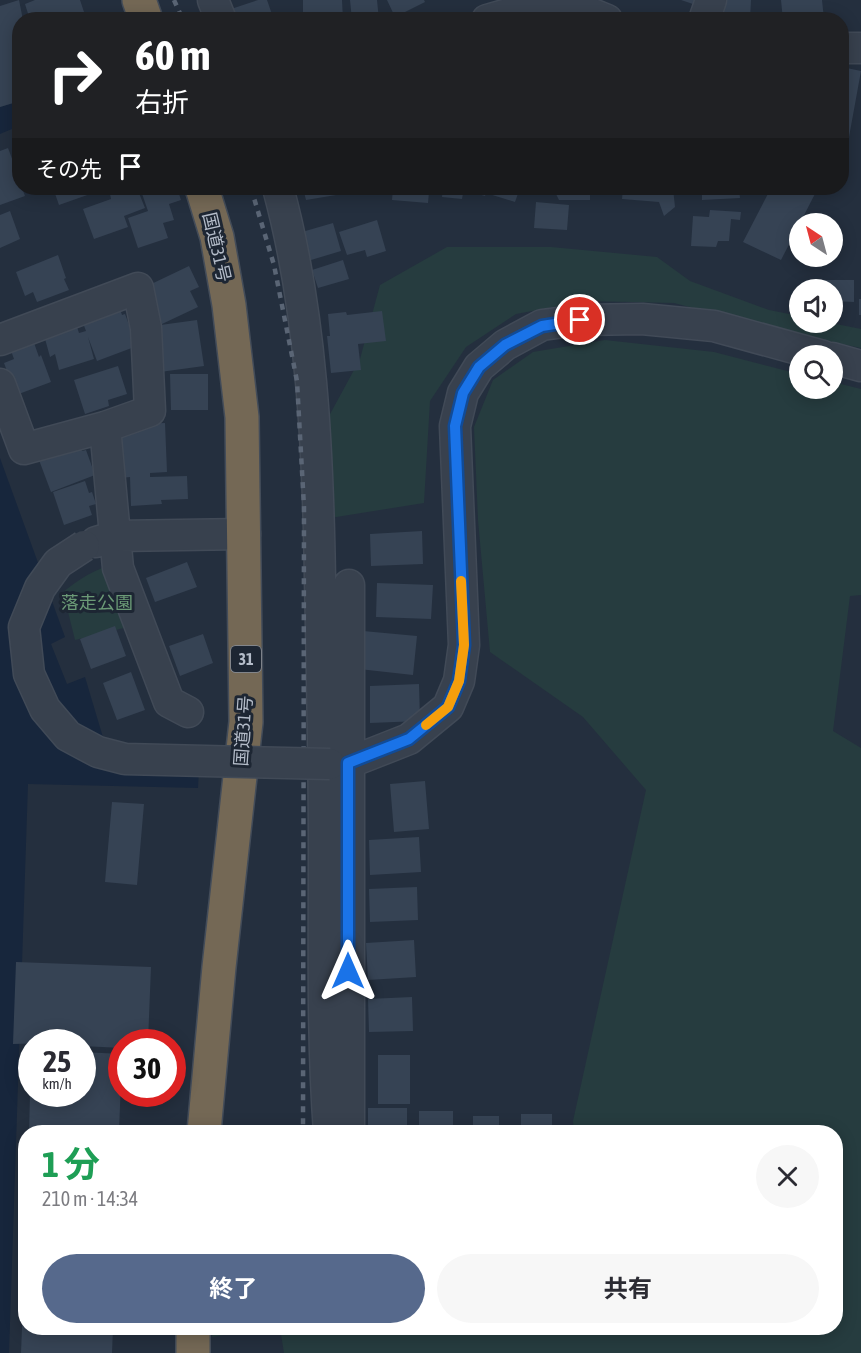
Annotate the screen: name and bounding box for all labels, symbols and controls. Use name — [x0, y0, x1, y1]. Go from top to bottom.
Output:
text: 60 m — [135, 31, 210, 79]
icon: right — [36, 36, 114, 114]
text: 右折 — [135, 87, 189, 118]
icon: arrive — [114, 150, 147, 183]
text: その先 — [36, 156, 102, 182]
street label: 国道31号 — [199, 210, 235, 284]
north arrow — [789, 213, 843, 267]
map controls — [789, 213, 843, 399]
button: sound — [789, 279, 843, 333]
pin — [554, 294, 605, 345]
icon: arrive — [563, 303, 596, 336]
button: search — [789, 345, 843, 399]
park label: 落走公園 — [61, 592, 133, 613]
road number: 31 — [231, 646, 261, 672]
street label: 国道31号 — [230, 695, 256, 767]
position arrow — [316, 939, 380, 1003]
speed limit sign: 30 — [108, 1029, 186, 1107]
text: 25 — [43, 1044, 71, 1078]
text: km/h — [42, 1075, 72, 1092]
text: 1 分 — [42, 1143, 100, 1185]
button: close — [756, 1145, 819, 1208]
text: 210 m · 14:34 — [42, 1187, 138, 1210]
button: 終了 — [42, 1254, 425, 1323]
button: 共有 — [437, 1254, 819, 1323]

